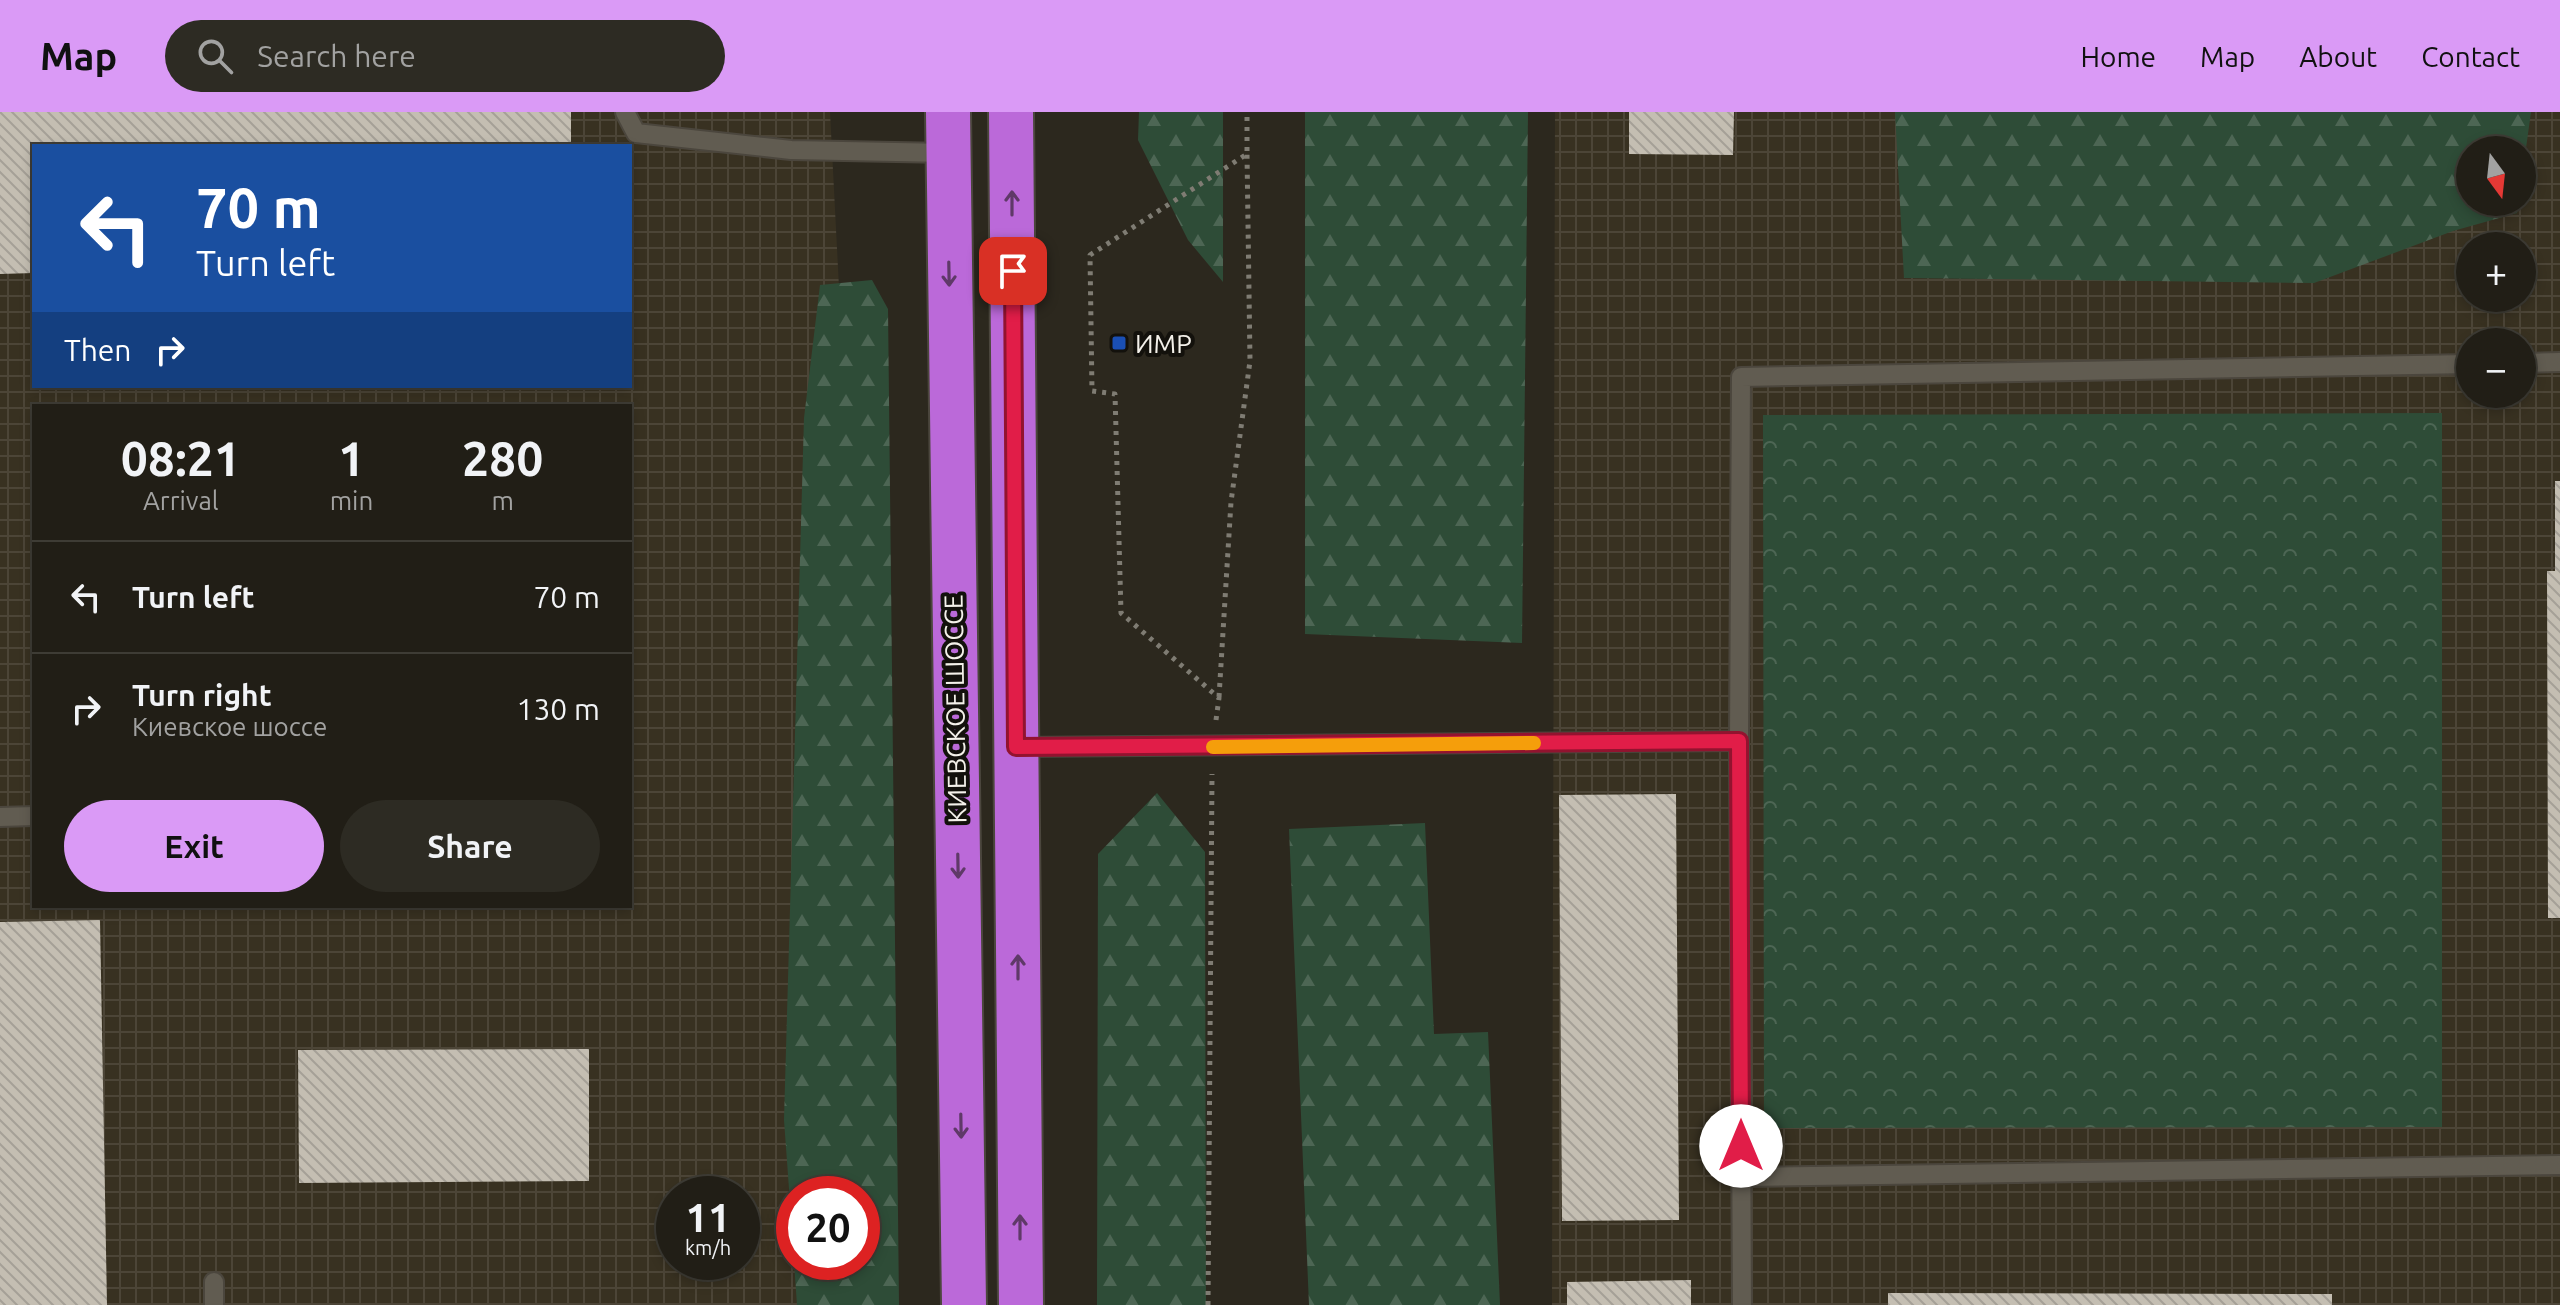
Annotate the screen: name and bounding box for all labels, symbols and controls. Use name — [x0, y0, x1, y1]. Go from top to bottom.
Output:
search box — [165, 20, 725, 92]
icon: search — [193, 34, 237, 78]
text: Map — [40, 35, 117, 77]
text: Search here — [257, 39, 416, 73]
text: Home — [2081, 41, 2156, 72]
text: Map — [2200, 41, 2255, 72]
text: About — [2299, 41, 2377, 72]
text: Contact — [2421, 41, 2520, 72]
north arrow — [2456, 136, 2536, 216]
map controls — [2456, 136, 2536, 408]
icon: left — [64, 176, 168, 280]
text: 70 m — [196, 176, 321, 239]
one-way arrow — [1004, 190, 1020, 217]
button: + — [2456, 232, 2536, 312]
pin — [979, 237, 1047, 305]
text: Turn left — [196, 242, 335, 283]
icon: arrive — [991, 249, 1035, 293]
one-way arrow — [942, 260, 957, 287]
icon: right — [148, 328, 192, 372]
button: − — [2456, 328, 2536, 408]
place label: ИМР — [1135, 329, 1192, 358]
text: Then — [64, 333, 132, 367]
marker: ИМР — [1110, 334, 1128, 352]
text: 08:21 — [121, 431, 241, 485]
text: 1 — [338, 431, 365, 485]
text: 280 — [462, 431, 543, 485]
text: Arrival — [143, 486, 219, 515]
text: min — [330, 486, 373, 515]
text: m — [491, 486, 514, 515]
icon: left — [64, 575, 108, 619]
text: Turn left — [132, 580, 254, 614]
text: 70 m — [533, 580, 600, 614]
street label: КИЕВСКОЕ ШОССЕ — [939, 594, 971, 824]
text: Turn right — [132, 678, 272, 712]
icon: right — [64, 687, 108, 731]
text: 130 m — [516, 692, 600, 726]
text: Киевское шоссе — [132, 712, 327, 741]
button: Exit — [64, 800, 324, 892]
button: Share — [340, 800, 600, 892]
one-way arrow — [950, 852, 965, 879]
one-way arrow — [1010, 954, 1026, 981]
position arrow — [1699, 1104, 1783, 1188]
one-way arrow — [953, 1112, 969, 1139]
speed limit sign: 20 — [776, 1176, 880, 1280]
text: 11 — [685, 1195, 731, 1240]
one-way arrow — [1012, 1214, 1028, 1241]
text: km/h — [685, 1236, 731, 1259]

